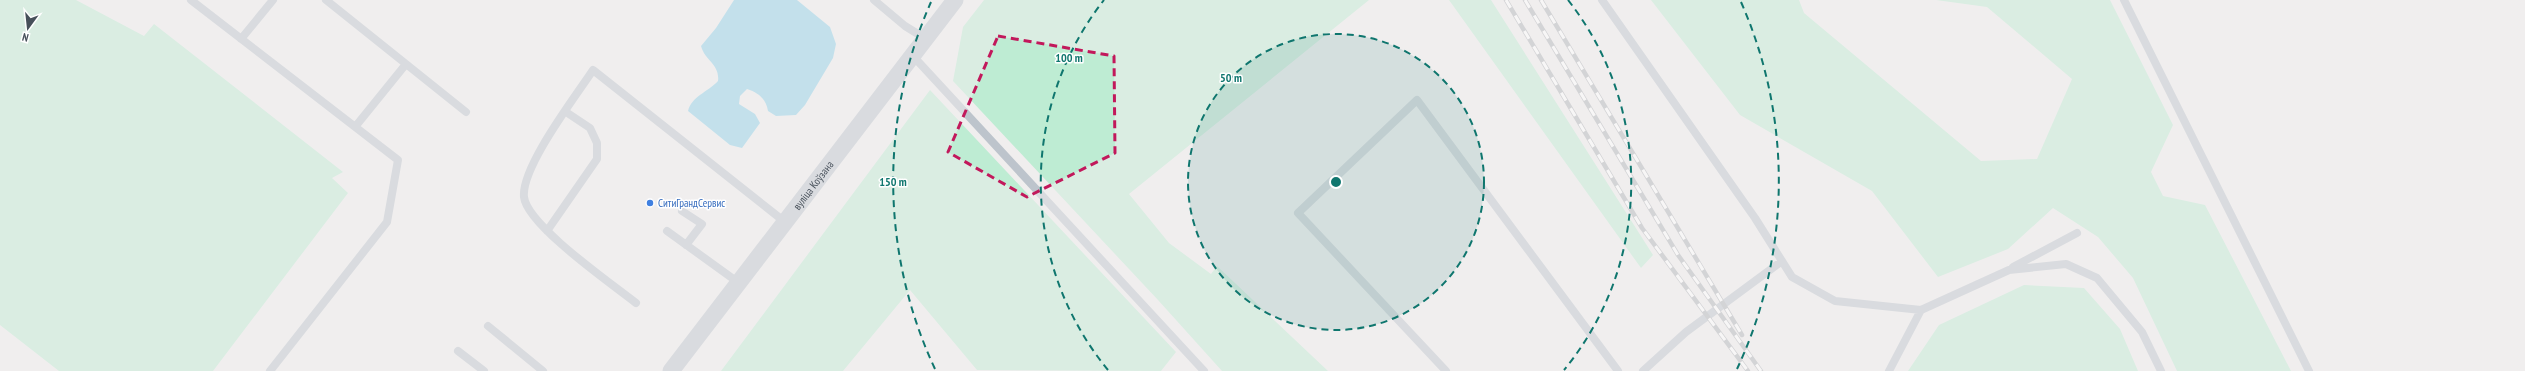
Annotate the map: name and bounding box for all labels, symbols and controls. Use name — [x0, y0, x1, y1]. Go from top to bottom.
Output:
north arrow — [8, 8, 48, 48]
text: N — [21, 30, 30, 45]
text: 100 m — [1055, 50, 1083, 65]
text: 50 m — [1220, 70, 1242, 85]
street label: вуліца Коўзана — [790, 158, 836, 213]
text: 150 m — [879, 174, 907, 189]
centre of rings — [1329, 175, 1343, 189]
place label: СитиГрандСервис — [658, 196, 725, 210]
marker: СитиГрандСервис — [645, 198, 655, 208]

